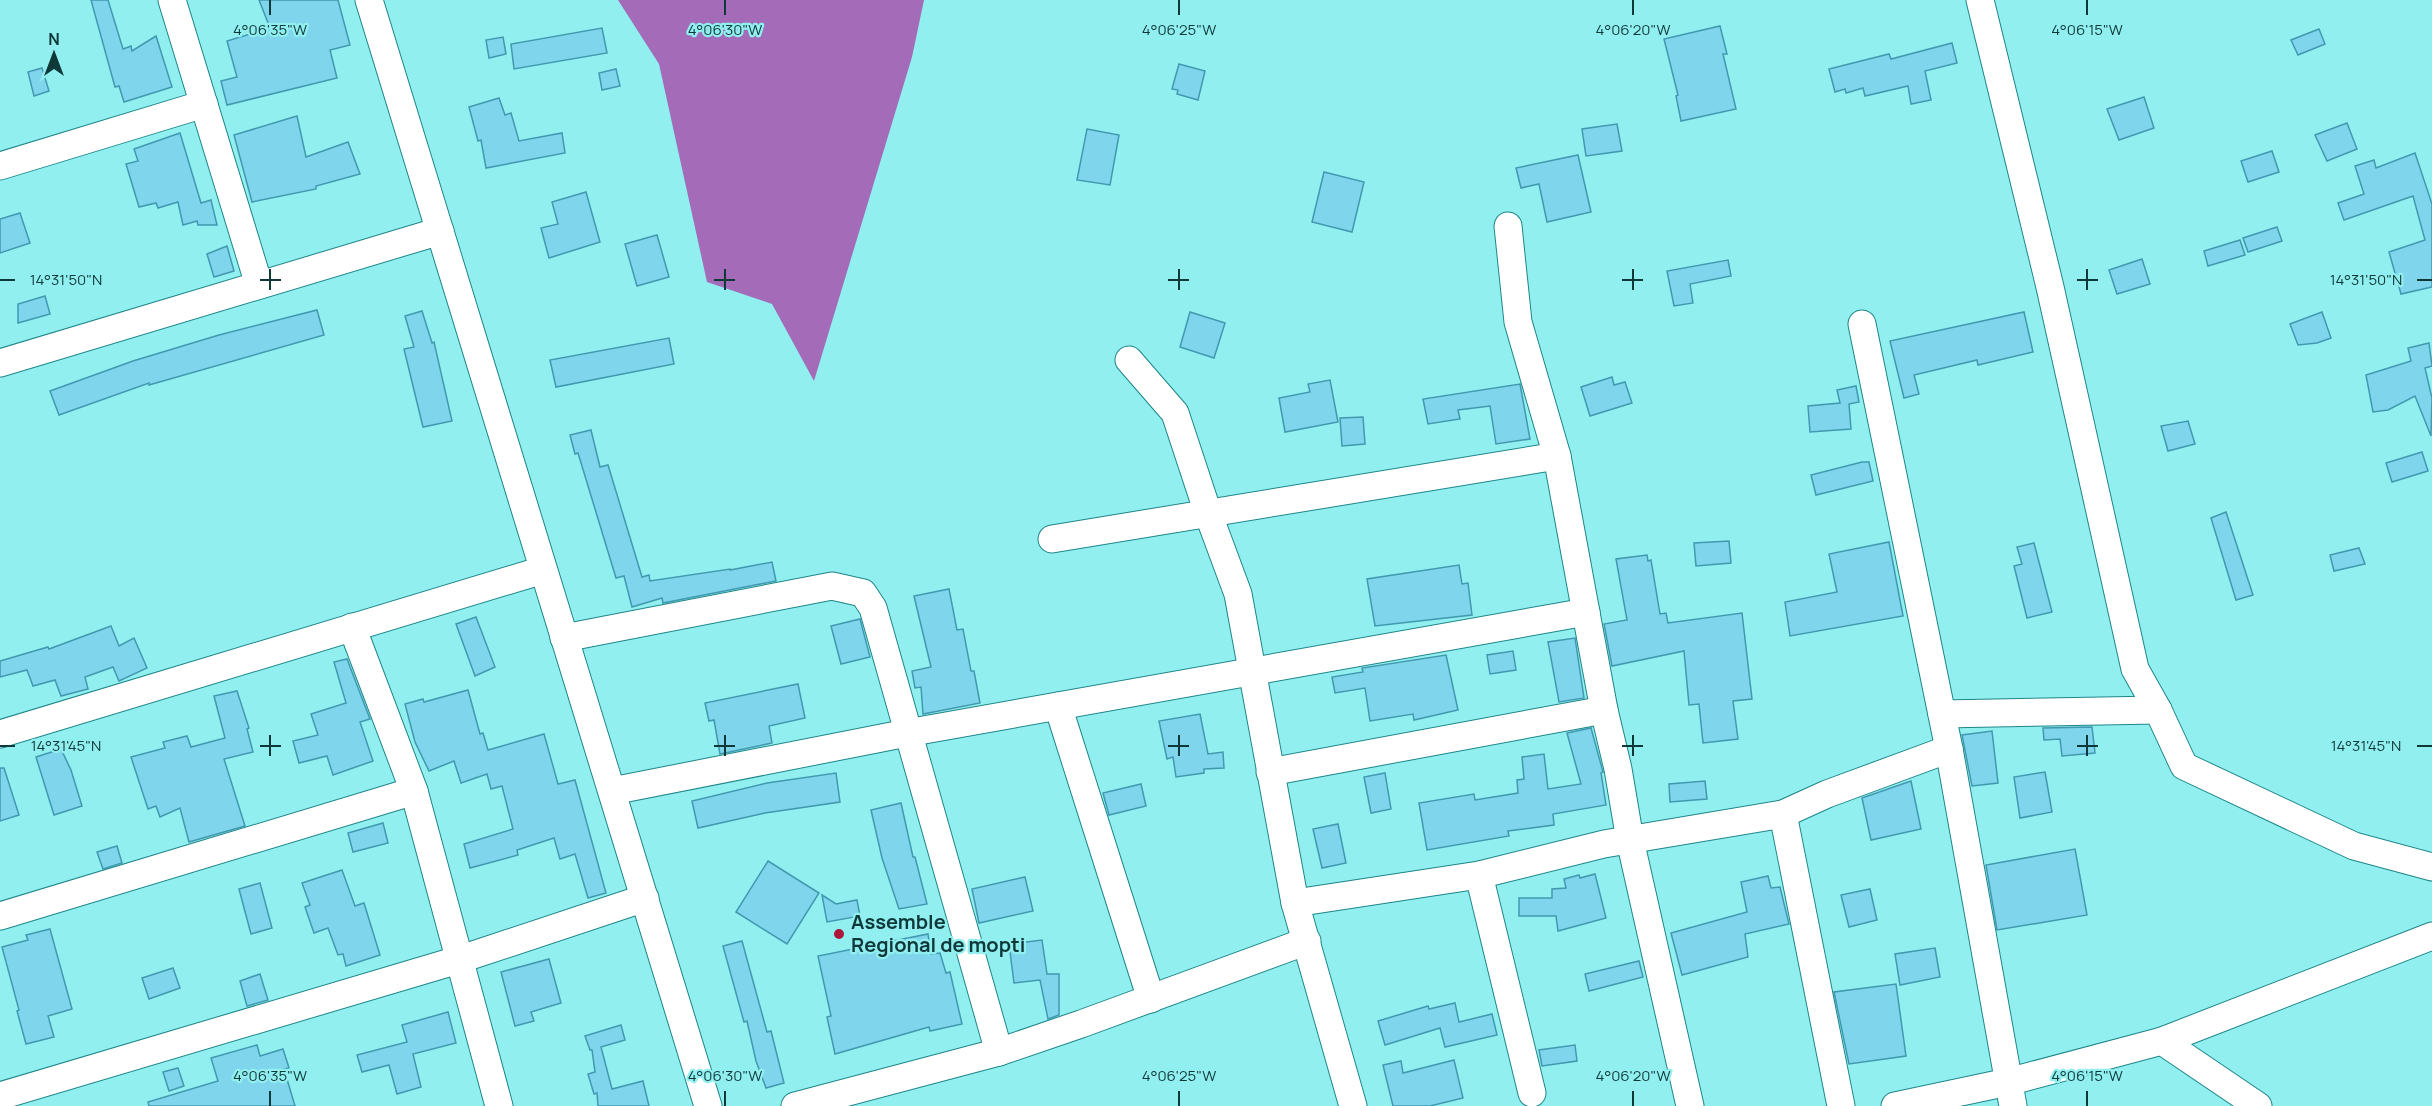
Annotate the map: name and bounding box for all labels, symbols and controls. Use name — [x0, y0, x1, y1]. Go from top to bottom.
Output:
text: 4°06'35"W — [233, 19, 307, 40]
text: 4°06'30"W — [688, 19, 762, 40]
text: 4°06'25"W — [1142, 19, 1216, 40]
text: 4°06'20"W — [1596, 19, 1670, 40]
text: 4°06'15"W — [2051, 19, 2123, 40]
north arrow — [24, 24, 84, 84]
text: N — [48, 28, 60, 50]
text: 14°31'50"N — [30, 269, 102, 290]
text: 14°31'50"N — [2330, 269, 2402, 290]
text: 14°31'45"N — [31, 735, 101, 756]
text: 14°31'45"N — [2331, 735, 2401, 756]
place label: Assemble Regional de mopti — [851, 908, 1025, 958]
marker: Assemble Regional de mopti — [832, 927, 846, 941]
text: 4°06'35"W — [233, 1065, 307, 1086]
text: 4°06'30"W — [688, 1065, 762, 1086]
text: 4°06'25"W — [1142, 1065, 1216, 1086]
text: 4°06'20"W — [1596, 1065, 1670, 1086]
text: 4°06'15"W — [2051, 1065, 2123, 1086]

